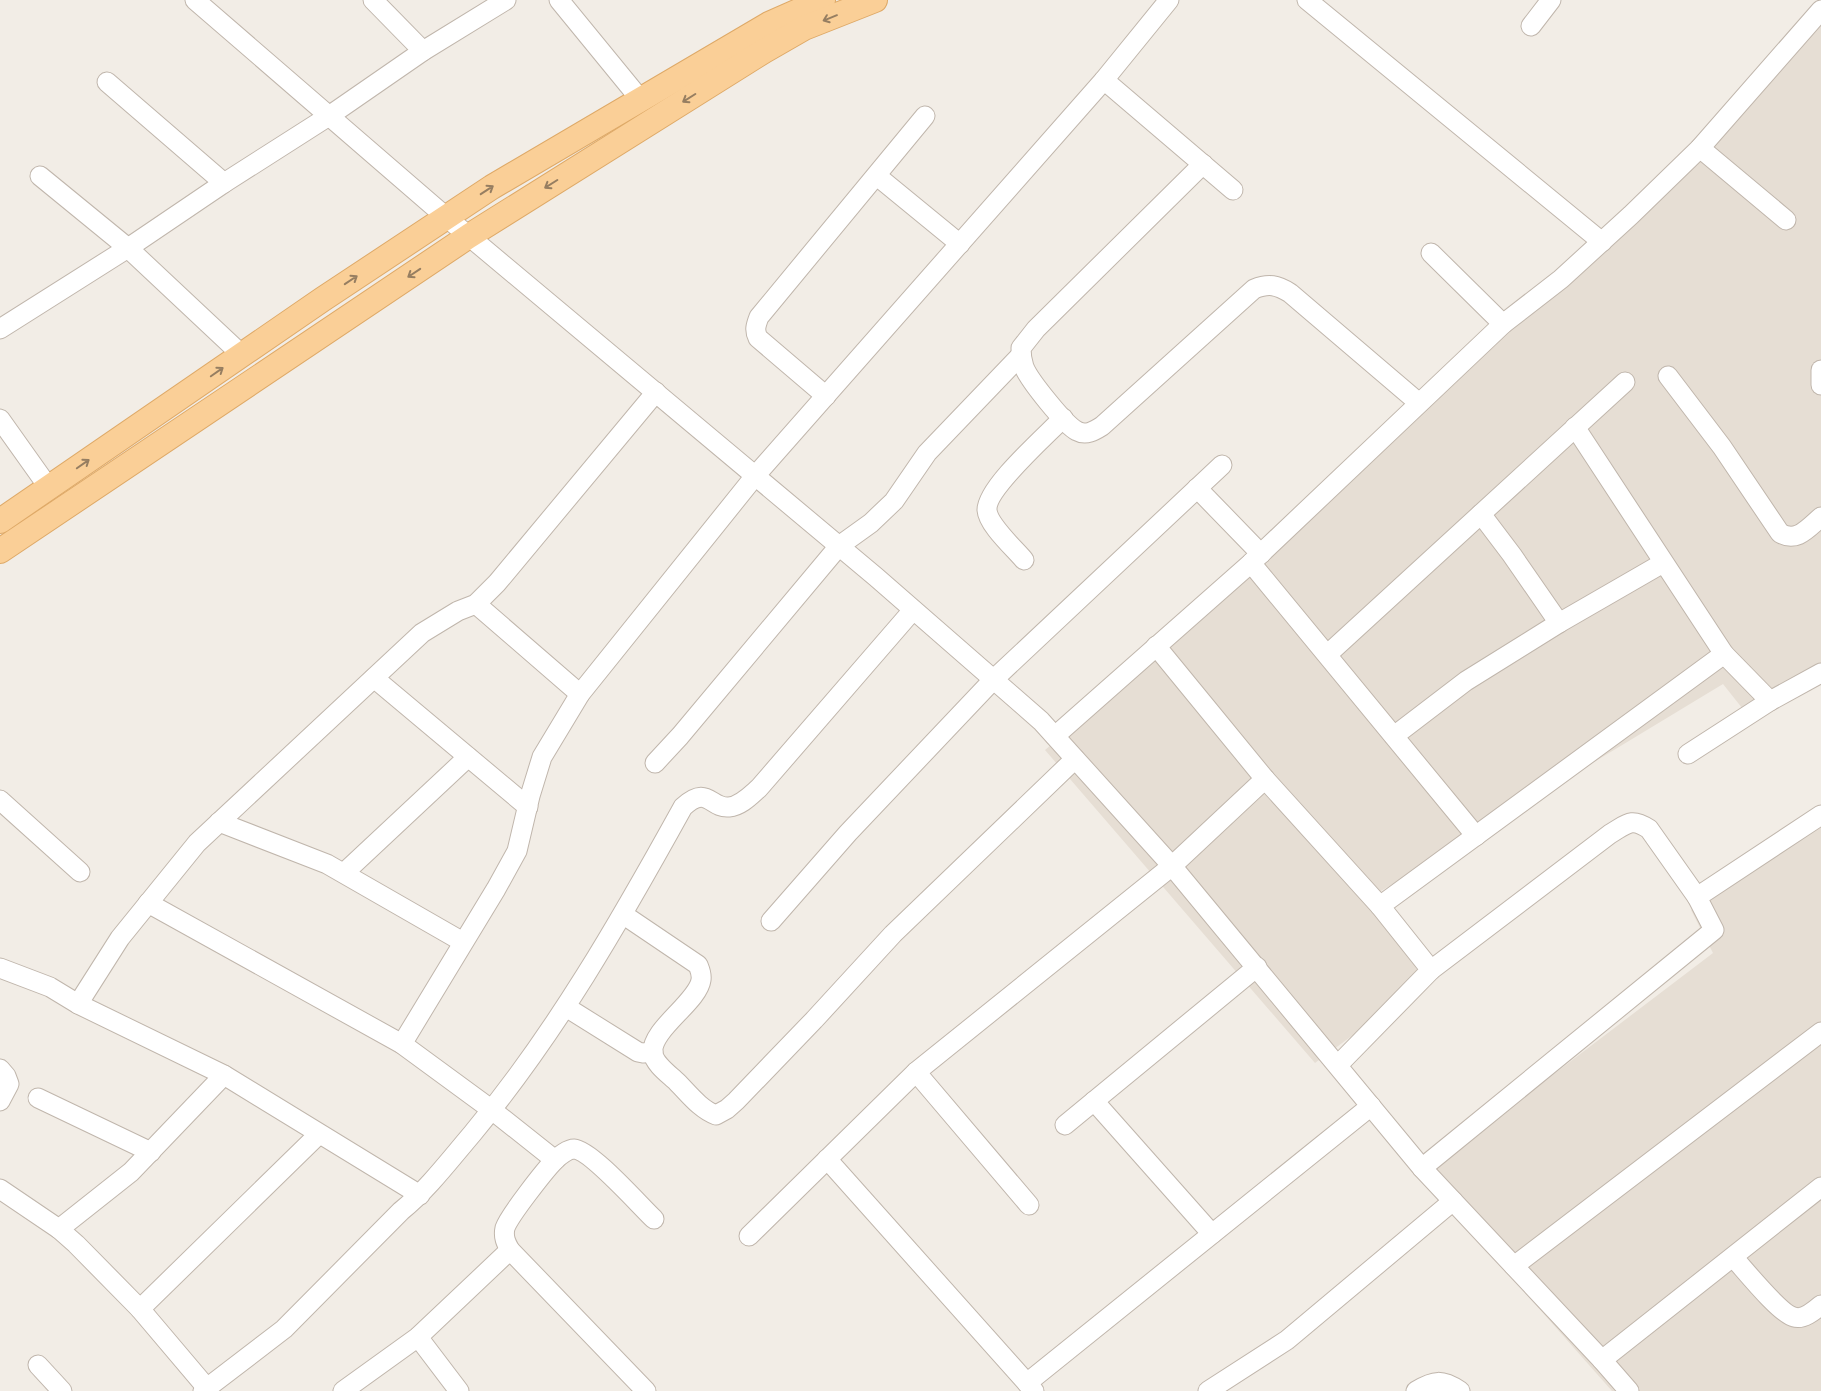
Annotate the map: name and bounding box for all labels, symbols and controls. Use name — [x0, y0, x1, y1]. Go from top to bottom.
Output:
one-way arrow — [823, 14, 838, 23]
one-way arrow — [682, 93, 696, 103]
one-way arrow — [544, 179, 558, 190]
one-way arrow — [479, 185, 493, 195]
one-way arrow — [408, 268, 422, 278]
one-way arrow — [344, 275, 358, 285]
one-way arrow — [210, 367, 224, 377]
one-way arrow — [76, 459, 90, 469]

